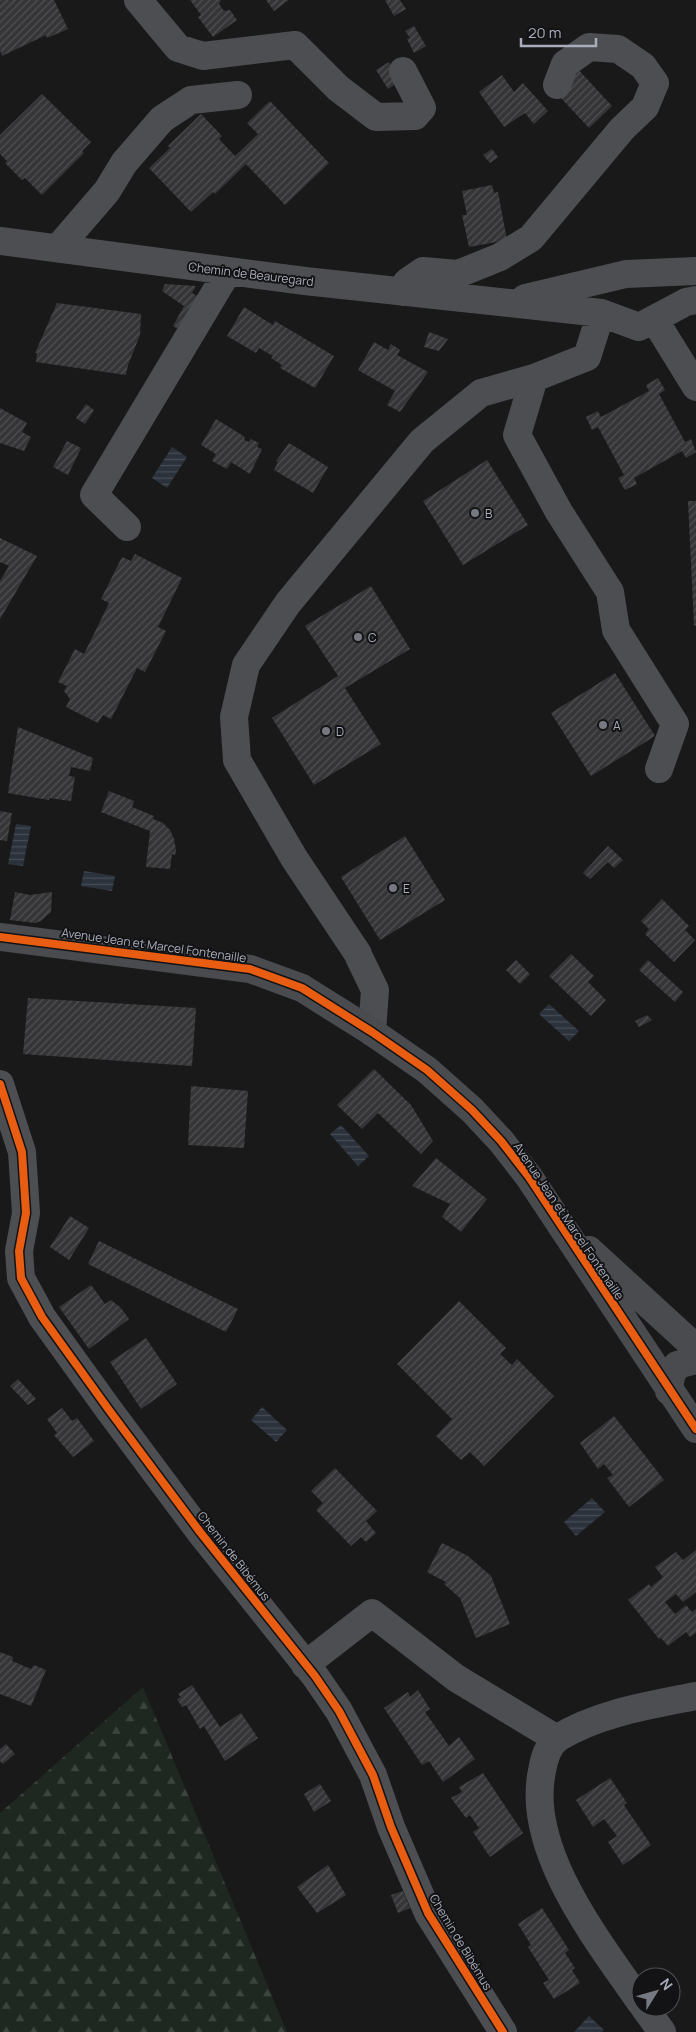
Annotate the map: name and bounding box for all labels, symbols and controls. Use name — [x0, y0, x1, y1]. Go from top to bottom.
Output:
scale bar — [521, 15, 596, 47]
text: 20 m — [528, 22, 561, 43]
street label: Chemin de Beauregard — [187, 258, 315, 290]
place label: B — [485, 505, 492, 522]
marker: B — [469, 507, 481, 519]
place label: C — [368, 629, 377, 646]
marker: C — [352, 631, 364, 643]
place label: A — [613, 717, 621, 734]
marker: A — [597, 719, 609, 731]
place label: D — [336, 723, 344, 740]
marker: D — [320, 725, 332, 737]
place label: E — [403, 880, 410, 897]
marker: E — [387, 882, 399, 894]
street label: Avenue Jean et Marcel Fontenaille — [60, 924, 248, 966]
street label: Avenue Jean et Marcel Fontenaille — [510, 1139, 628, 1303]
street label: Chemin de Bibémus — [194, 1508, 274, 1604]
street label: Chemin de Bibémus — [426, 1891, 496, 1993]
north arrow — [631, 1967, 681, 2017]
text: N — [656, 1974, 677, 1994]

